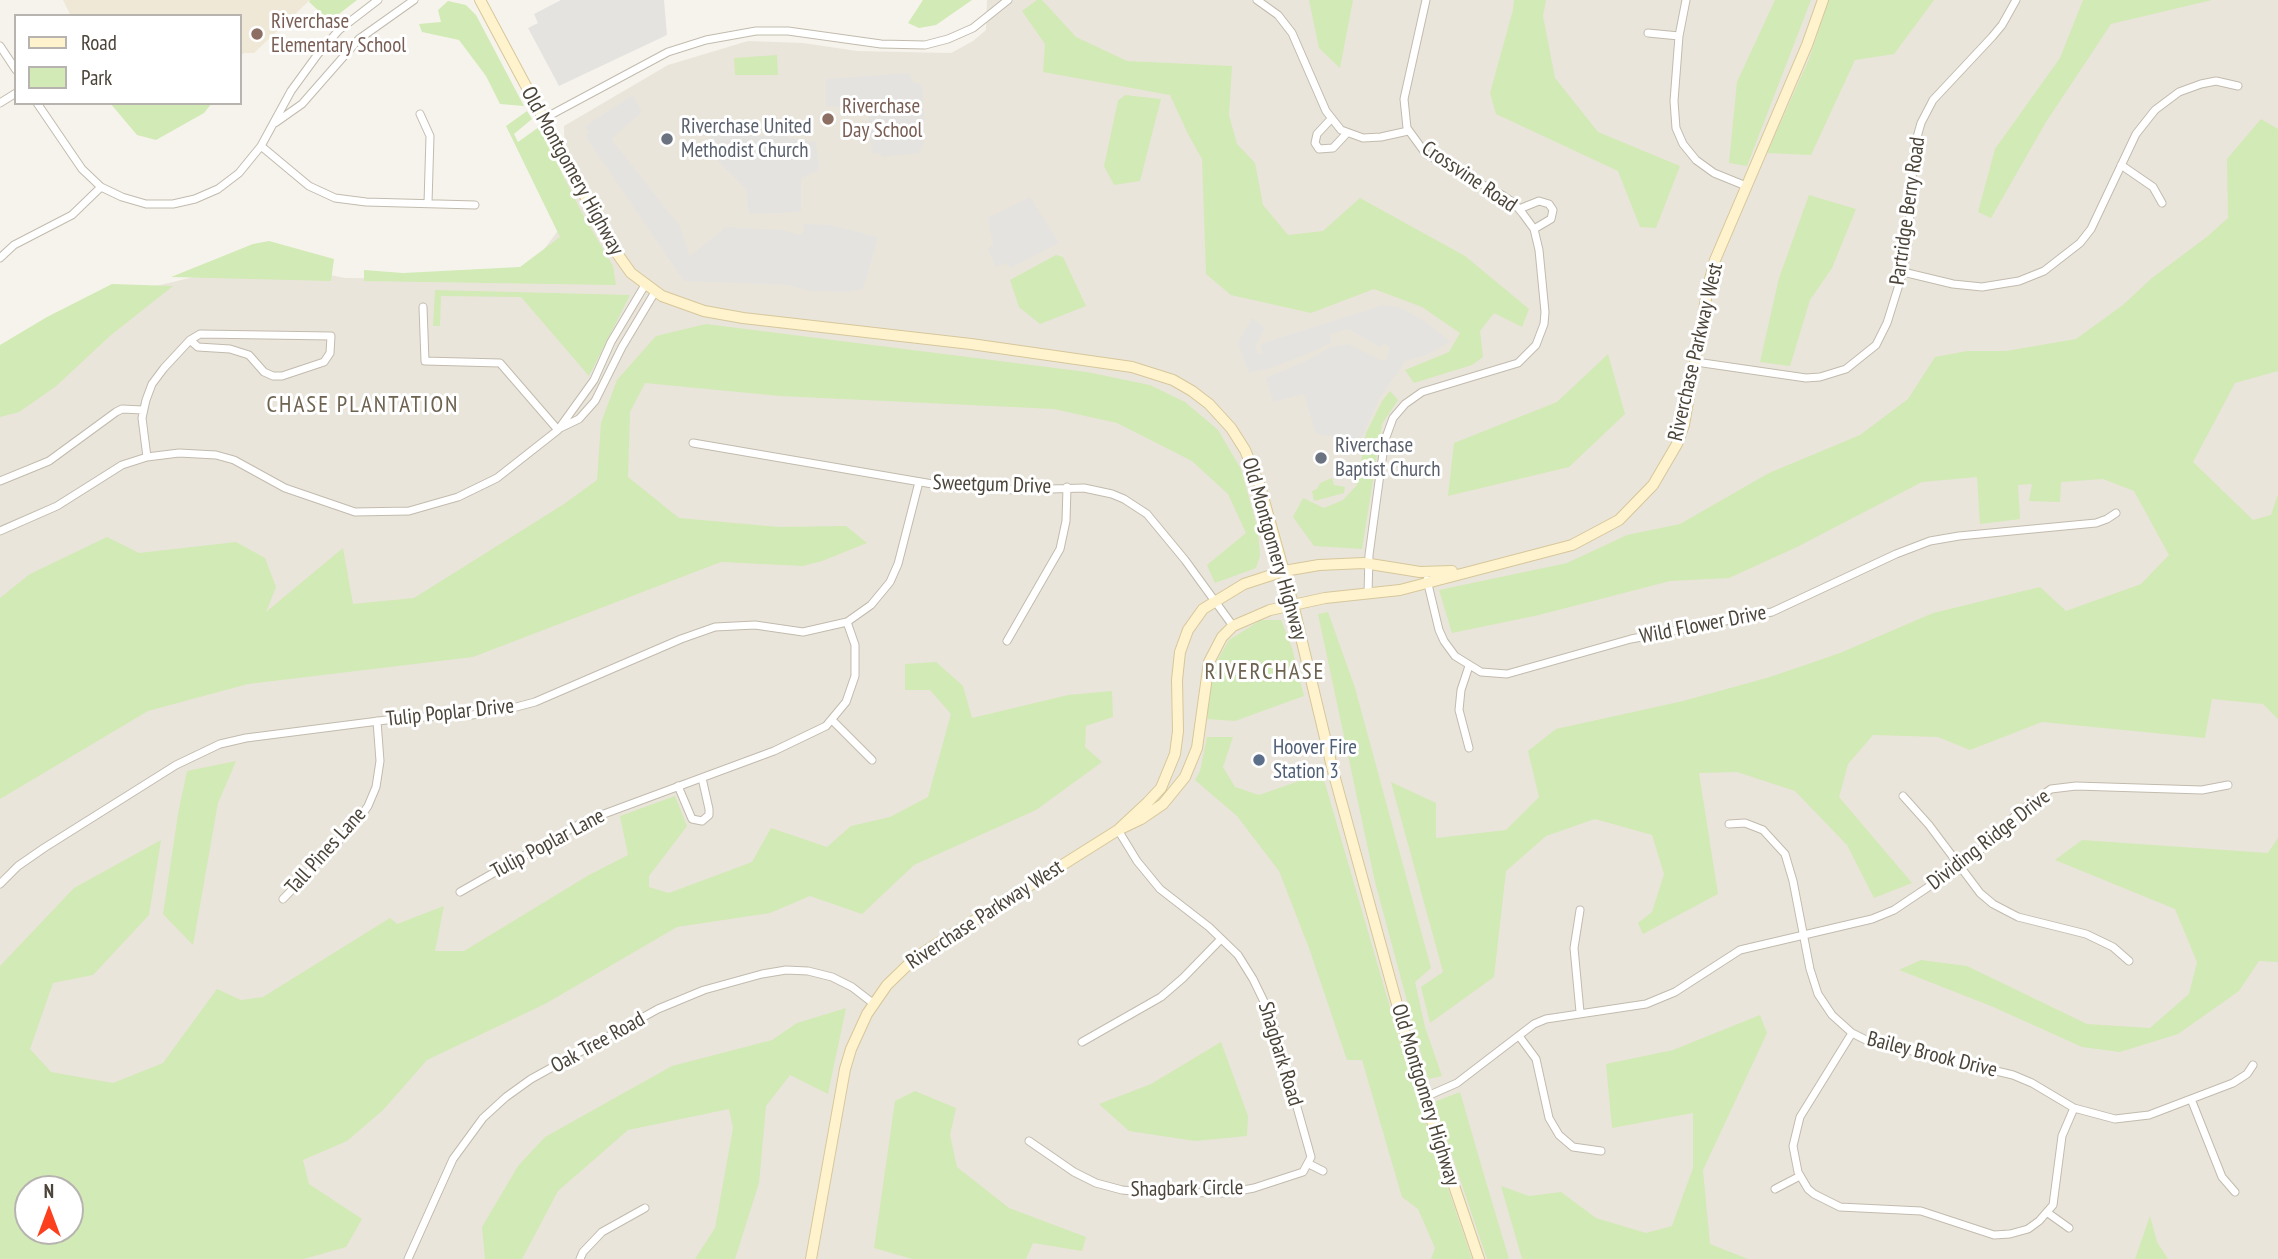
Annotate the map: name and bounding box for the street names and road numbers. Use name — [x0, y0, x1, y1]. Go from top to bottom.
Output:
street label: Old Montgomery Highway — [515, 82, 629, 260]
street label: Partridge Berry Road — [1885, 135, 1931, 287]
street label: Crossvine Road — [1417, 136, 1521, 218]
street label: Riverchase Parkway West — [1663, 261, 1729, 443]
street label: Old Montgomery Highway — [1236, 455, 1312, 643]
street label: Sweetgum Drive — [932, 470, 1052, 500]
street label: Wild Flower Drive — [1637, 600, 1769, 650]
street label: Tulip Poplar Drive — [385, 694, 515, 732]
street label: Dividing Ridge Drive — [1923, 784, 2055, 896]
street label: Tall Pines Lane — [280, 802, 372, 900]
street label: Tulip Poplar Lane — [487, 804, 609, 884]
street label: Riverchase Parkway West — [902, 855, 1068, 975]
street label: Shagbark Road — [1252, 999, 1308, 1109]
street label: Old Montgomery Highway — [1385, 1001, 1465, 1189]
street label: Oak Tree Road — [547, 1007, 649, 1079]
street label: Bailey Brook Drive — [1864, 1027, 2000, 1083]
street label: Shagbark Circle — [1131, 1175, 1243, 1203]

